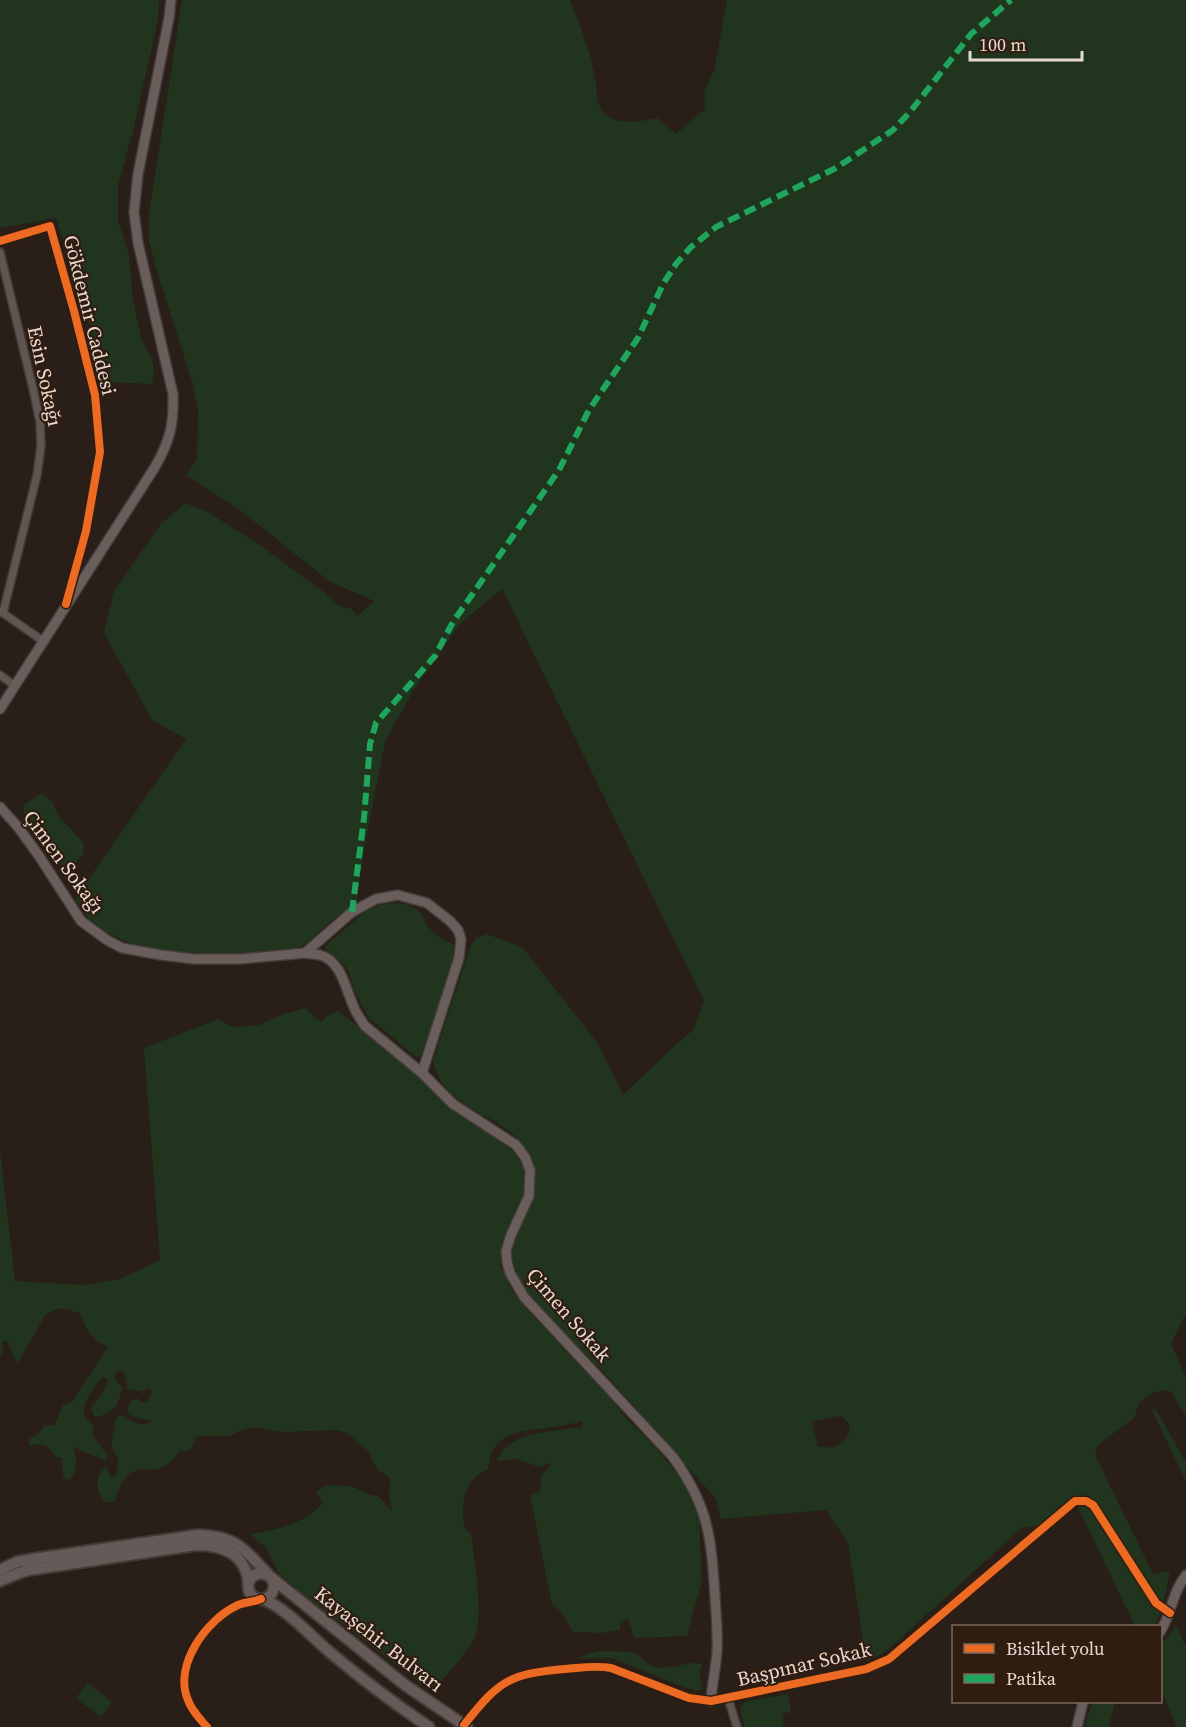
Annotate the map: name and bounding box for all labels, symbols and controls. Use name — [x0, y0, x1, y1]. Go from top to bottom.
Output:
scale bar — [970, 24, 1082, 62]
text: 100 m — [979, 32, 1026, 57]
street label: Gökdemir Caddesi — [57, 232, 123, 398]
street label: Esin Sokağı — [21, 323, 69, 429]
street label: Çimen Sokağı — [17, 804, 111, 920]
street label: Çimen Sokak — [520, 1262, 618, 1368]
street label: Kayaşehir Bulvarı — [309, 1580, 449, 1698]
legend — [952, 1625, 1162, 1703]
street label: Başpınar Sokak — [734, 1635, 874, 1693]
text: Bisiklet yolu — [1006, 1636, 1105, 1661]
text: Patika — [1006, 1666, 1057, 1691]

